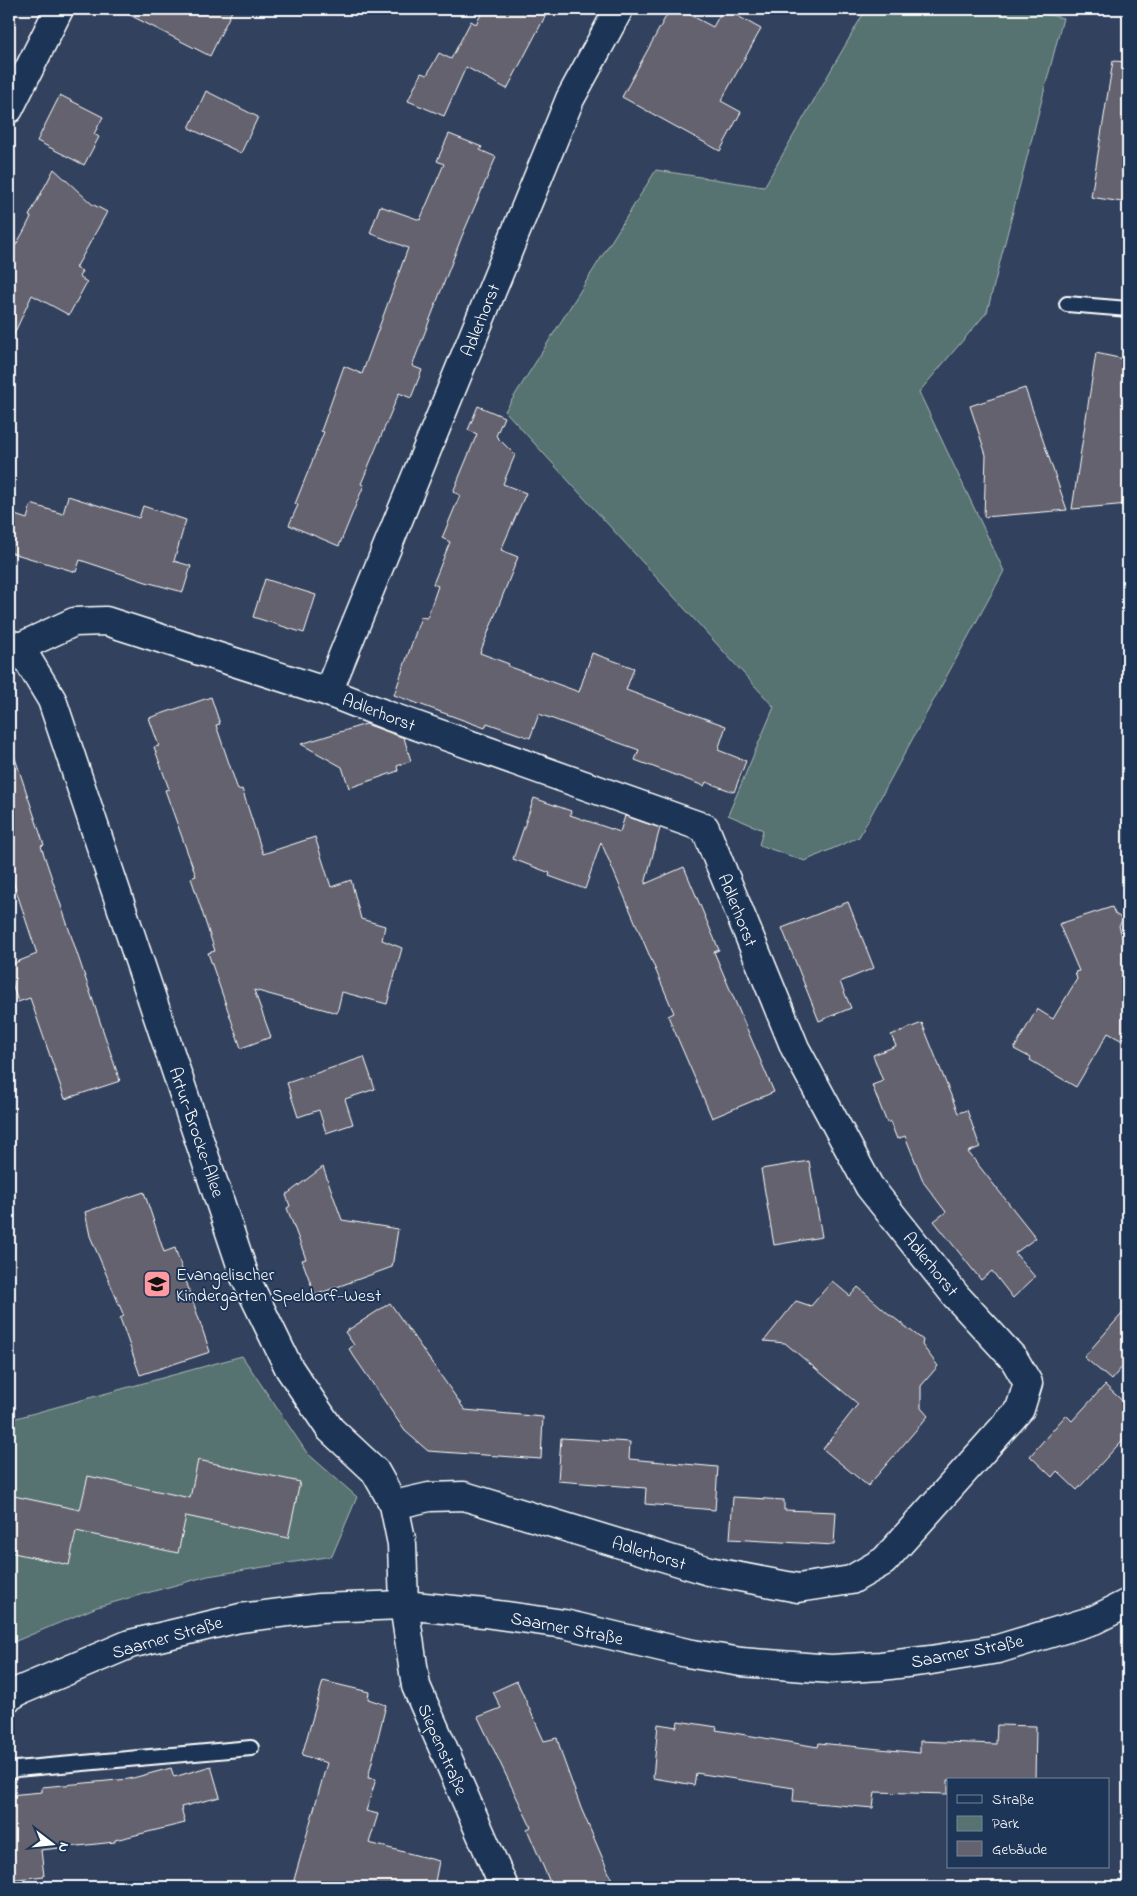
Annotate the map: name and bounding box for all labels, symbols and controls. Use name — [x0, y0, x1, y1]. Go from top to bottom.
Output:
street label: Adlerhorst — [455, 280, 508, 361]
street label: Adlerhorst — [338, 688, 419, 740]
street label: Adlerhorst — [710, 870, 763, 951]
street label: Artur-Brocke-Allee — [161, 1064, 230, 1202]
street label: Adlerhorst — [895, 1227, 964, 1303]
place label: Evangelischer Kindergarten Speldorf-West — [176, 1263, 381, 1311]
school or university icon: Evangelischer Kindergarten Speldorf-West — [142, 1269, 172, 1299]
street label: Adlerhorst — [608, 1531, 689, 1579]
street label: Saarner Straße — [508, 1606, 626, 1654]
street label: Saarner Straße — [109, 1610, 227, 1667]
street label: Saarner Straße — [909, 1629, 1027, 1677]
street label: Siepenstraße — [409, 1700, 473, 1801]
legend — [947, 1778, 1110, 1868]
text: Straße — [992, 1789, 1034, 1811]
text: Park — [992, 1813, 1020, 1835]
north arrow — [28, 1818, 78, 1868]
text: Gebäude — [992, 1839, 1048, 1861]
text: N — [52, 1840, 74, 1855]

